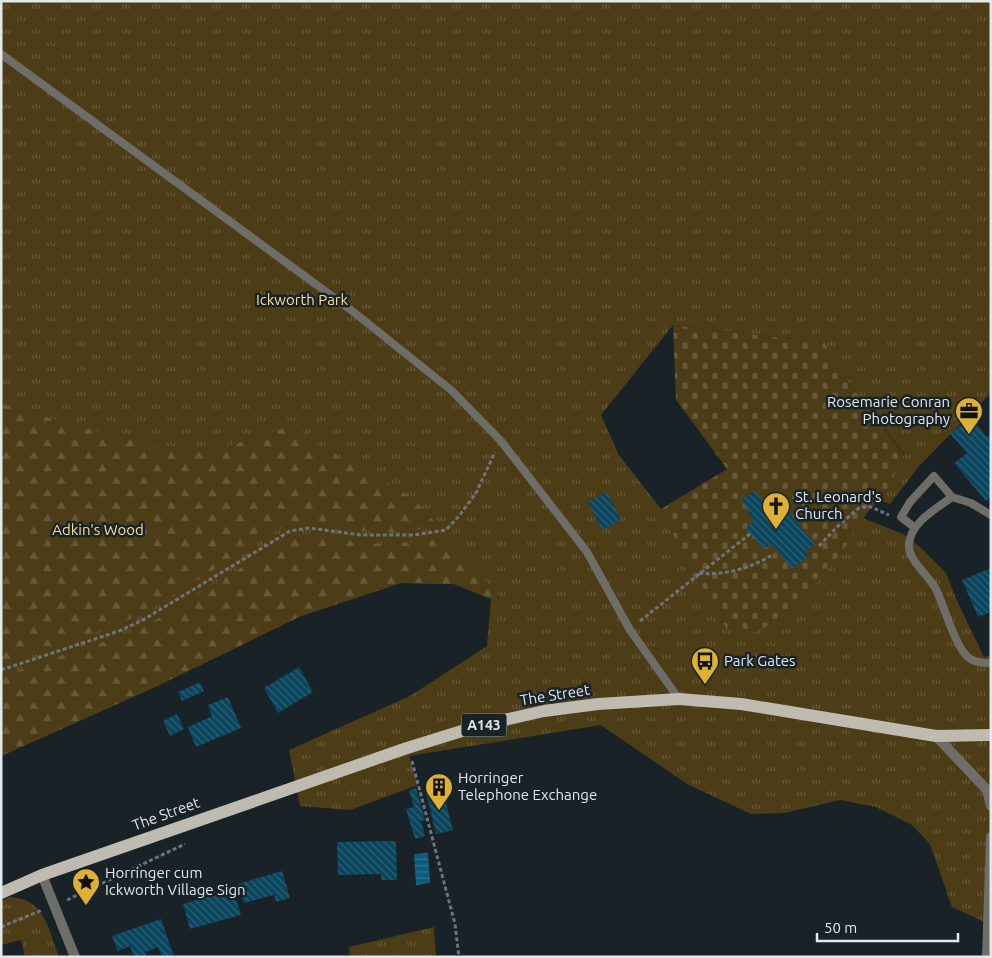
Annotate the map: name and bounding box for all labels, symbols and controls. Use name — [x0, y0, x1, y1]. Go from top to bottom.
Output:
park label: Ickworth Park — [256, 291, 349, 308]
place label: Rosemarie Conran Photography — [827, 393, 950, 427]
office icon: Rosemarie Conran Photography — [954, 396, 984, 435]
place label: St. Leonard's Church — [795, 488, 882, 522]
church icon: St. Leonard's Church — [761, 491, 791, 530]
park label: Adkin's Wood — [52, 521, 144, 538]
bus stop icon: Park Gates — [690, 646, 720, 685]
place label: Park Gates — [724, 652, 796, 669]
street label: The Street — [519, 681, 591, 708]
road number: A143 — [462, 714, 506, 736]
place label: Horringer Telephone Exchange — [458, 769, 597, 803]
building icon: Horringer Telephone Exchange — [424, 772, 454, 811]
street label: The Street — [130, 793, 202, 834]
place label: Horringer cum Ickworth Village Sign — [105, 864, 246, 898]
place icon: Horringer cum Ickworth Village Sign — [71, 867, 101, 906]
scale bar — [817, 910, 958, 942]
text: 50 m — [824, 919, 857, 936]

